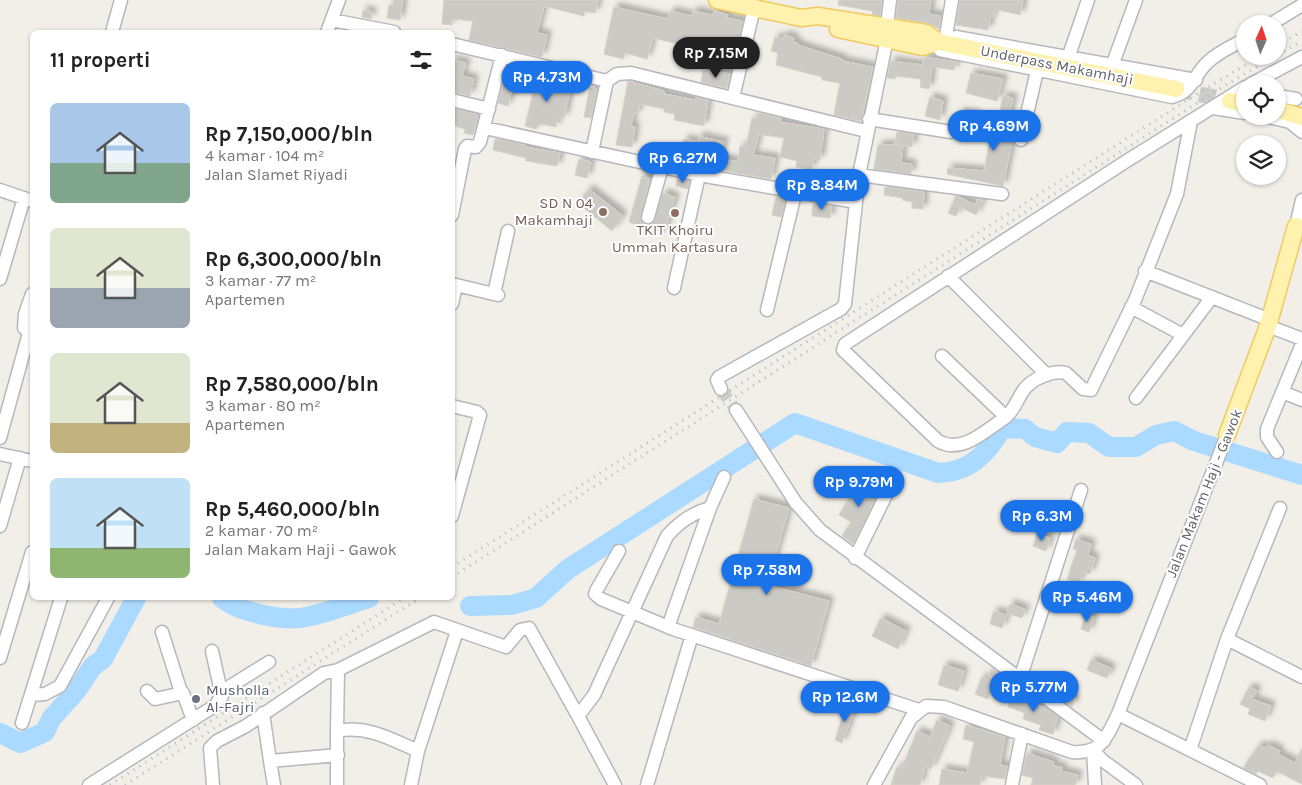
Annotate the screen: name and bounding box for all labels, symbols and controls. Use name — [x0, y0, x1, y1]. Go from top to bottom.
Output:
north arrow — [1236, 15, 1286, 65]
map controls — [1236, 15, 1286, 185]
pin: Rp 7.15M — [664, 36, 768, 79]
street label: Underpass Makamhaji — [979, 41, 1135, 89]
text: Rp 7.15M — [684, 43, 748, 62]
icon: filters — [407, 46, 435, 74]
text: 11 properti — [50, 48, 151, 72]
pin: Rp 4.73M — [495, 61, 599, 103]
text: Rp 4.73M — [513, 67, 581, 86]
button: locate — [1236, 75, 1286, 125]
pin: Rp 4.69M — [942, 110, 1046, 152]
text: Rp 4.69M — [959, 116, 1029, 135]
text: Rp 7,150,000/bln — [205, 122, 373, 146]
icon: home — [90, 123, 150, 183]
button: layers — [1236, 135, 1286, 185]
pin: Rp 6.27M — [631, 142, 735, 184]
text: 4 kamar · 104 m² — [205, 146, 324, 165]
text: Rp 6.27M — [649, 148, 717, 167]
text: Jalan Slamet Riyadi — [205, 165, 348, 184]
pin: Rp 8.84M — [770, 168, 874, 211]
text: Rp 8.84M — [786, 175, 858, 194]
place label: SD N 04 Makamhaji — [515, 194, 594, 229]
marker: SD N 04 Makamhaji — [597, 206, 609, 218]
marker: TKIT Khoiru Ummah Kartasura — [669, 207, 681, 219]
place label: TKIT Khoiru Ummah Kartasura — [612, 221, 738, 256]
text: Rp 6,300,000/bln — [205, 247, 382, 271]
icon: home — [90, 248, 150, 308]
text: 3 kamar · 77 m² — [205, 271, 316, 290]
text: Apartemen — [205, 290, 285, 309]
text: Rp 7,580,000/bln — [205, 372, 379, 396]
icon: home — [90, 373, 150, 433]
text: 3 kamar · 80 m² — [205, 396, 321, 415]
street label: Jalan Makam Haji - Gawok — [1162, 406, 1246, 580]
text: Apartemen — [205, 415, 285, 434]
pin: Rp 9.79M — [807, 466, 911, 508]
text: Rp 9.79M — [824, 472, 894, 491]
text: Rp 5,460,000/bln — [205, 497, 380, 521]
icon: home — [90, 498, 150, 558]
pin: Rp 6.3M — [996, 500, 1088, 542]
text: Rp 6.3M — [1011, 506, 1073, 525]
text: 2 kamar · 70 m² — [205, 521, 318, 540]
text: Jalan Makam Haji - Gawok — [205, 540, 397, 559]
pin: Rp 7.58M — [715, 554, 819, 596]
text: Rp 7.58M — [732, 560, 802, 579]
pin: Rp 5.46M — [1035, 580, 1139, 623]
text: Rp 5.46M — [1052, 587, 1122, 606]
pin: Rp 5.77M — [982, 670, 1086, 713]
text: Rp 5.77M — [1001, 677, 1067, 696]
pin: Rp 12.6M — [793, 680, 897, 723]
place label: Musholla Al-Fajri — [206, 681, 270, 716]
text: Rp 12.6M — [812, 687, 878, 706]
marker: Musholla Al-Fajri — [190, 693, 202, 705]

